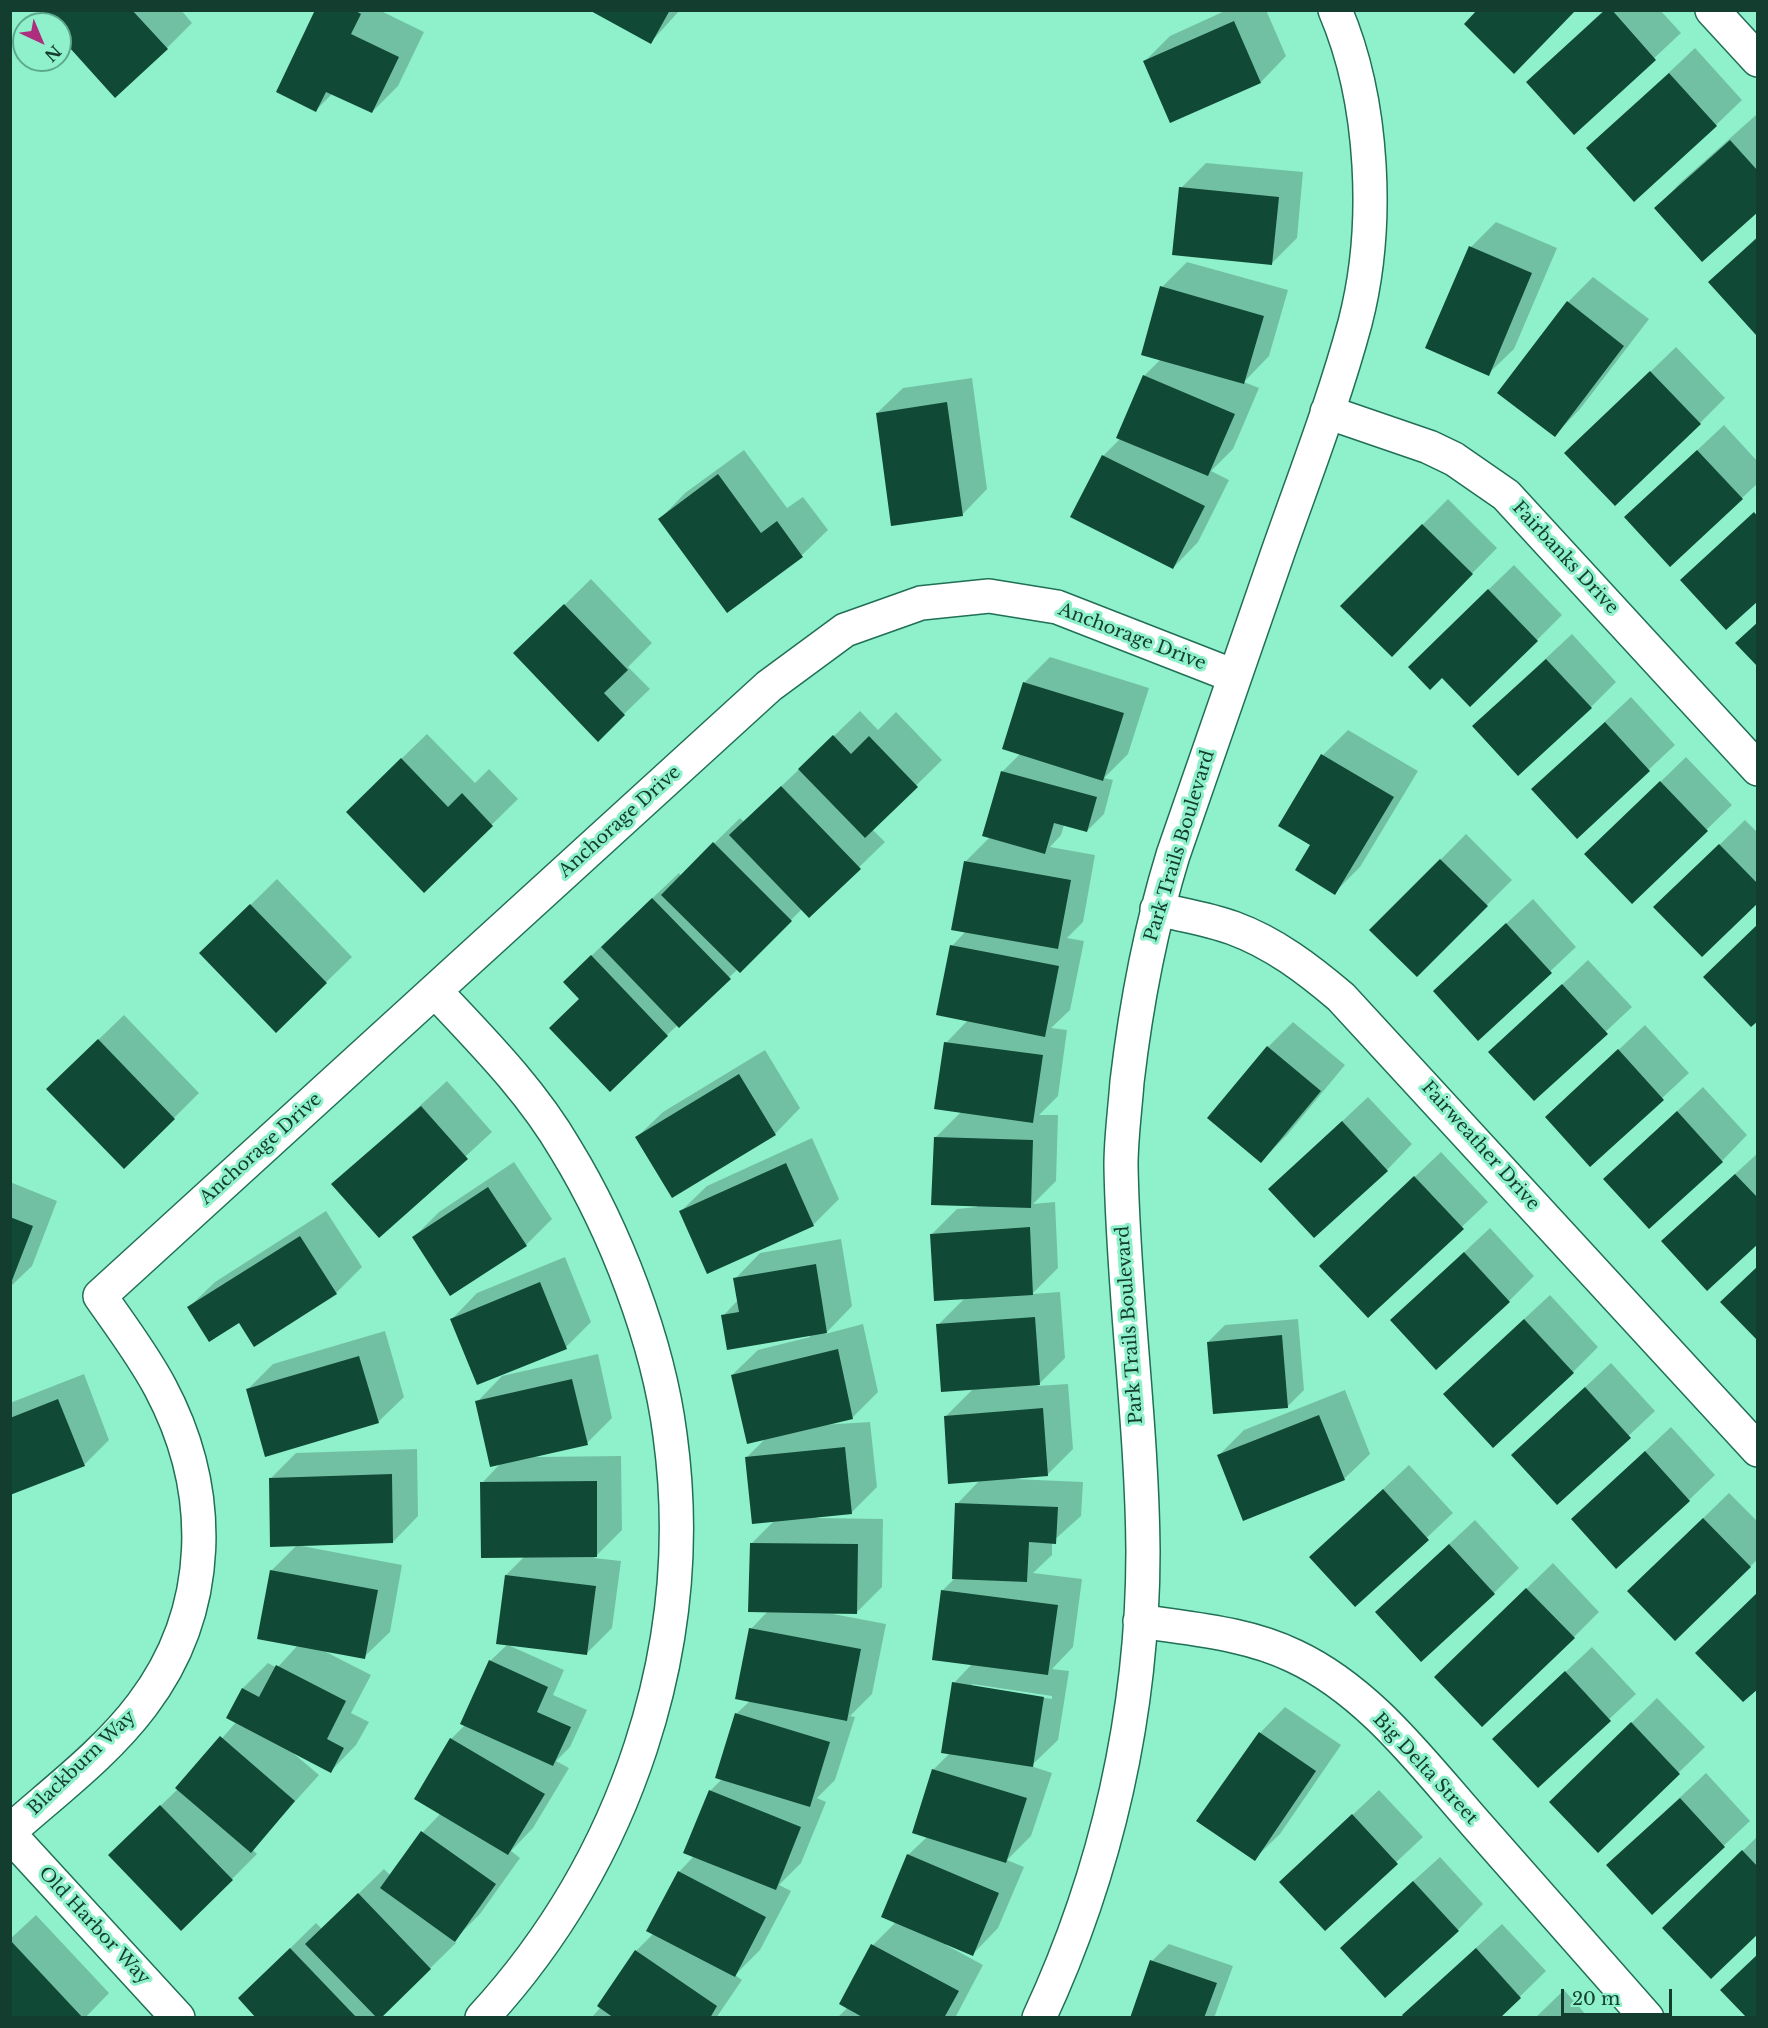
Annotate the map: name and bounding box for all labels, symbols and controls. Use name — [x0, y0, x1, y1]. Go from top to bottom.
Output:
north arrow — [12, 12, 72, 72]
text: N — [41, 41, 65, 66]
street label: Fairbanks Drive — [1507, 497, 1623, 619]
street label: Anchorage Drive — [1055, 599, 1209, 675]
street label: Park Trails Boulevard — [1141, 748, 1219, 944]
street label: Anchorage Drive — [555, 762, 685, 882]
street label: Fairweather Drive — [1416, 1077, 1544, 1215]
street label: Anchorage Drive — [196, 1089, 326, 1209]
street label: Park Trails Boulevard — [1112, 1225, 1148, 1425]
street label: Blackburn Way — [24, 1706, 140, 1820]
street label: Big Delta Street — [1368, 1709, 1482, 1829]
street label: Old Harbor Way — [34, 1863, 154, 1989]
scale bar — [1564, 1977, 1675, 2015]
text: 20 m — [1572, 1988, 1620, 2010]

